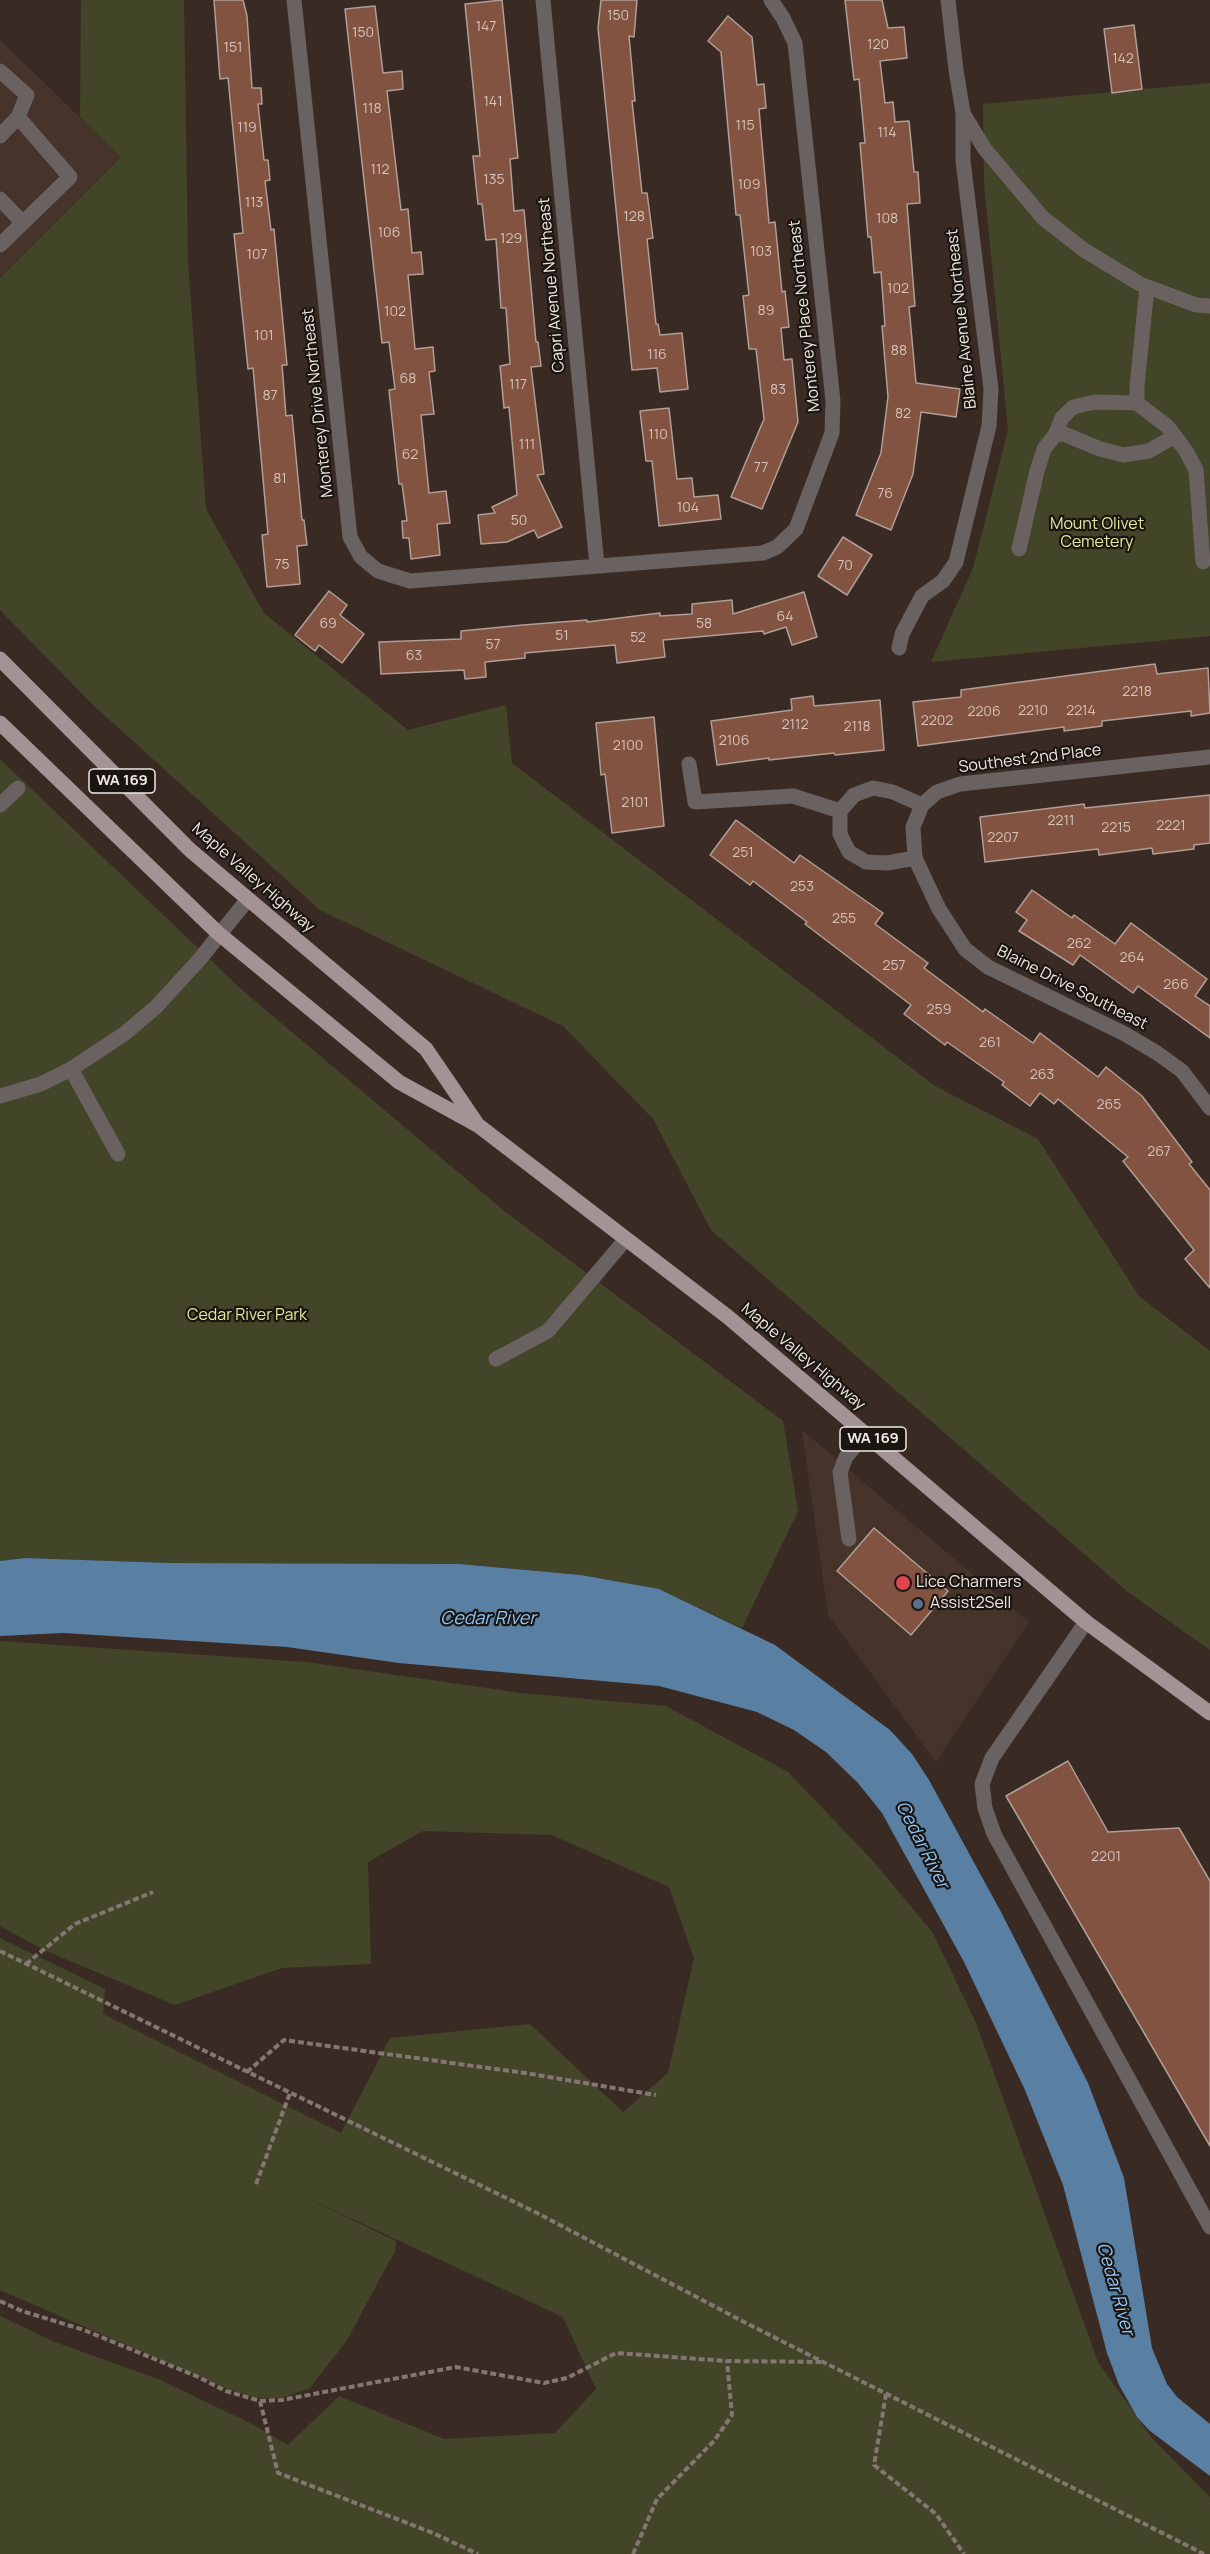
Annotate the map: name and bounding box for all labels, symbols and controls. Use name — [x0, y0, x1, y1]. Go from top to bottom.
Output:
house number: 150 — [607, 8, 629, 24]
house number: 147 — [476, 19, 496, 35]
house number: 150 — [352, 25, 374, 41]
house number: 120 — [867, 37, 889, 53]
house number: 151 — [223, 40, 243, 56]
house number: 142 — [1112, 51, 1134, 67]
house number: 141 — [483, 94, 503, 110]
house number: 118 — [362, 101, 382, 117]
house number: 115 — [735, 118, 755, 134]
house number: 119 — [237, 120, 257, 136]
house number: 114 — [877, 125, 897, 141]
house number: 112 — [371, 162, 389, 178]
house number: 135 — [483, 172, 505, 188]
house number: 109 — [738, 177, 760, 193]
house number: 113 — [245, 195, 263, 211]
street label: Capri Avenue Northeast — [535, 197, 569, 373]
house number: 128 — [623, 209, 645, 225]
house number: 108 — [876, 211, 898, 227]
street label: Monterey Place Northeast — [785, 219, 825, 413]
house number: 106 — [378, 225, 400, 241]
street label: Blaine Avenue Northeast — [943, 228, 981, 410]
house number: 129 — [500, 231, 522, 247]
house number: 103 — [750, 244, 772, 260]
house number: 107 — [246, 247, 268, 263]
house number: 102 — [887, 281, 909, 297]
house number: 89 — [758, 303, 774, 319]
house number: 102 — [384, 304, 406, 320]
street label: Monterey Drive Northeast — [299, 308, 337, 498]
house number: 101 — [254, 328, 274, 344]
house number: 88 — [891, 343, 907, 359]
house number: 116 — [647, 347, 667, 363]
house number: 68 — [400, 371, 416, 387]
house number: 117 — [509, 377, 527, 393]
house number: 83 — [770, 382, 786, 398]
house number: 87 — [262, 388, 278, 404]
house number: 82 — [895, 406, 911, 422]
house number: 110 — [648, 427, 668, 443]
house number: 111 — [519, 437, 535, 453]
house number: 62 — [402, 447, 418, 463]
house number: 77 — [754, 460, 768, 476]
house number: 81 — [273, 471, 287, 487]
house number: 76 — [877, 486, 893, 502]
house number: 104 — [677, 500, 699, 516]
house number: 50 — [511, 513, 527, 529]
park label: Mount Olivet Cemetery — [1050, 515, 1144, 553]
house number: 75 — [274, 557, 290, 573]
house number: 70 — [837, 558, 853, 574]
house number: 64 — [777, 609, 793, 625]
house number: 69 — [319, 616, 337, 632]
house number: 58 — [696, 616, 712, 632]
house number: 51 — [555, 628, 569, 644]
house number: 52 — [630, 630, 646, 646]
house number: 57 — [485, 637, 501, 653]
house number: 63 — [406, 648, 422, 664]
house number: 2218 — [1122, 684, 1152, 700]
house number: 2210 — [1018, 703, 1048, 719]
house number: 2214 — [1066, 703, 1096, 719]
house number: 2206 — [967, 704, 1001, 720]
house number: 2202 — [921, 713, 953, 729]
house number: 2112 — [782, 717, 808, 733]
house number: 2118 — [843, 719, 871, 735]
house number: 2106 — [719, 733, 749, 749]
house number: 2100 — [613, 738, 643, 754]
street label: Southest 2nd Place — [958, 741, 1102, 777]
road number: WA 169 — [89, 769, 155, 793]
house number: 2101 — [621, 795, 649, 811]
house number: 2211 — [1048, 813, 1074, 829]
house number: 2221 — [1156, 818, 1186, 834]
street label: Maple Valley Highway — [188, 819, 318, 937]
house number: 2215 — [1101, 820, 1131, 836]
house number: 2207 — [987, 830, 1019, 846]
house number: 251 — [732, 845, 754, 861]
house number: 253 — [790, 879, 814, 895]
house number: 255 — [832, 911, 856, 927]
house number: 262 — [1067, 936, 1091, 952]
street label: Blaine Drive Southeast — [994, 942, 1150, 1034]
house number: 264 — [1120, 950, 1144, 966]
house number: 257 — [882, 958, 906, 974]
house number: 266 — [1163, 977, 1189, 993]
house number: 259 — [927, 1002, 951, 1018]
house number: 261 — [979, 1035, 1001, 1051]
house number: 263 — [1030, 1067, 1054, 1083]
house number: 265 — [1097, 1097, 1121, 1113]
house number: 267 — [1147, 1144, 1171, 1160]
street label: Maple Valley Highway — [737, 1299, 869, 1415]
park label: Cedar River Park — [187, 1306, 307, 1326]
road number: WA 169 — [840, 1427, 906, 1451]
place label: Lice Charmers — [916, 1573, 1021, 1593]
marker: Lice Charmers — [894, 1574, 912, 1592]
place label: Assist2Sell — [930, 1594, 1011, 1614]
marker: Assist2Sell — [911, 1597, 925, 1611]
water label: Cedar River — [440, 1608, 536, 1630]
water label: Cedar River — [891, 1798, 953, 1892]
house number: 2201 — [1091, 1849, 1121, 1865]
water label: Cedar River — [1091, 2240, 1139, 2338]

